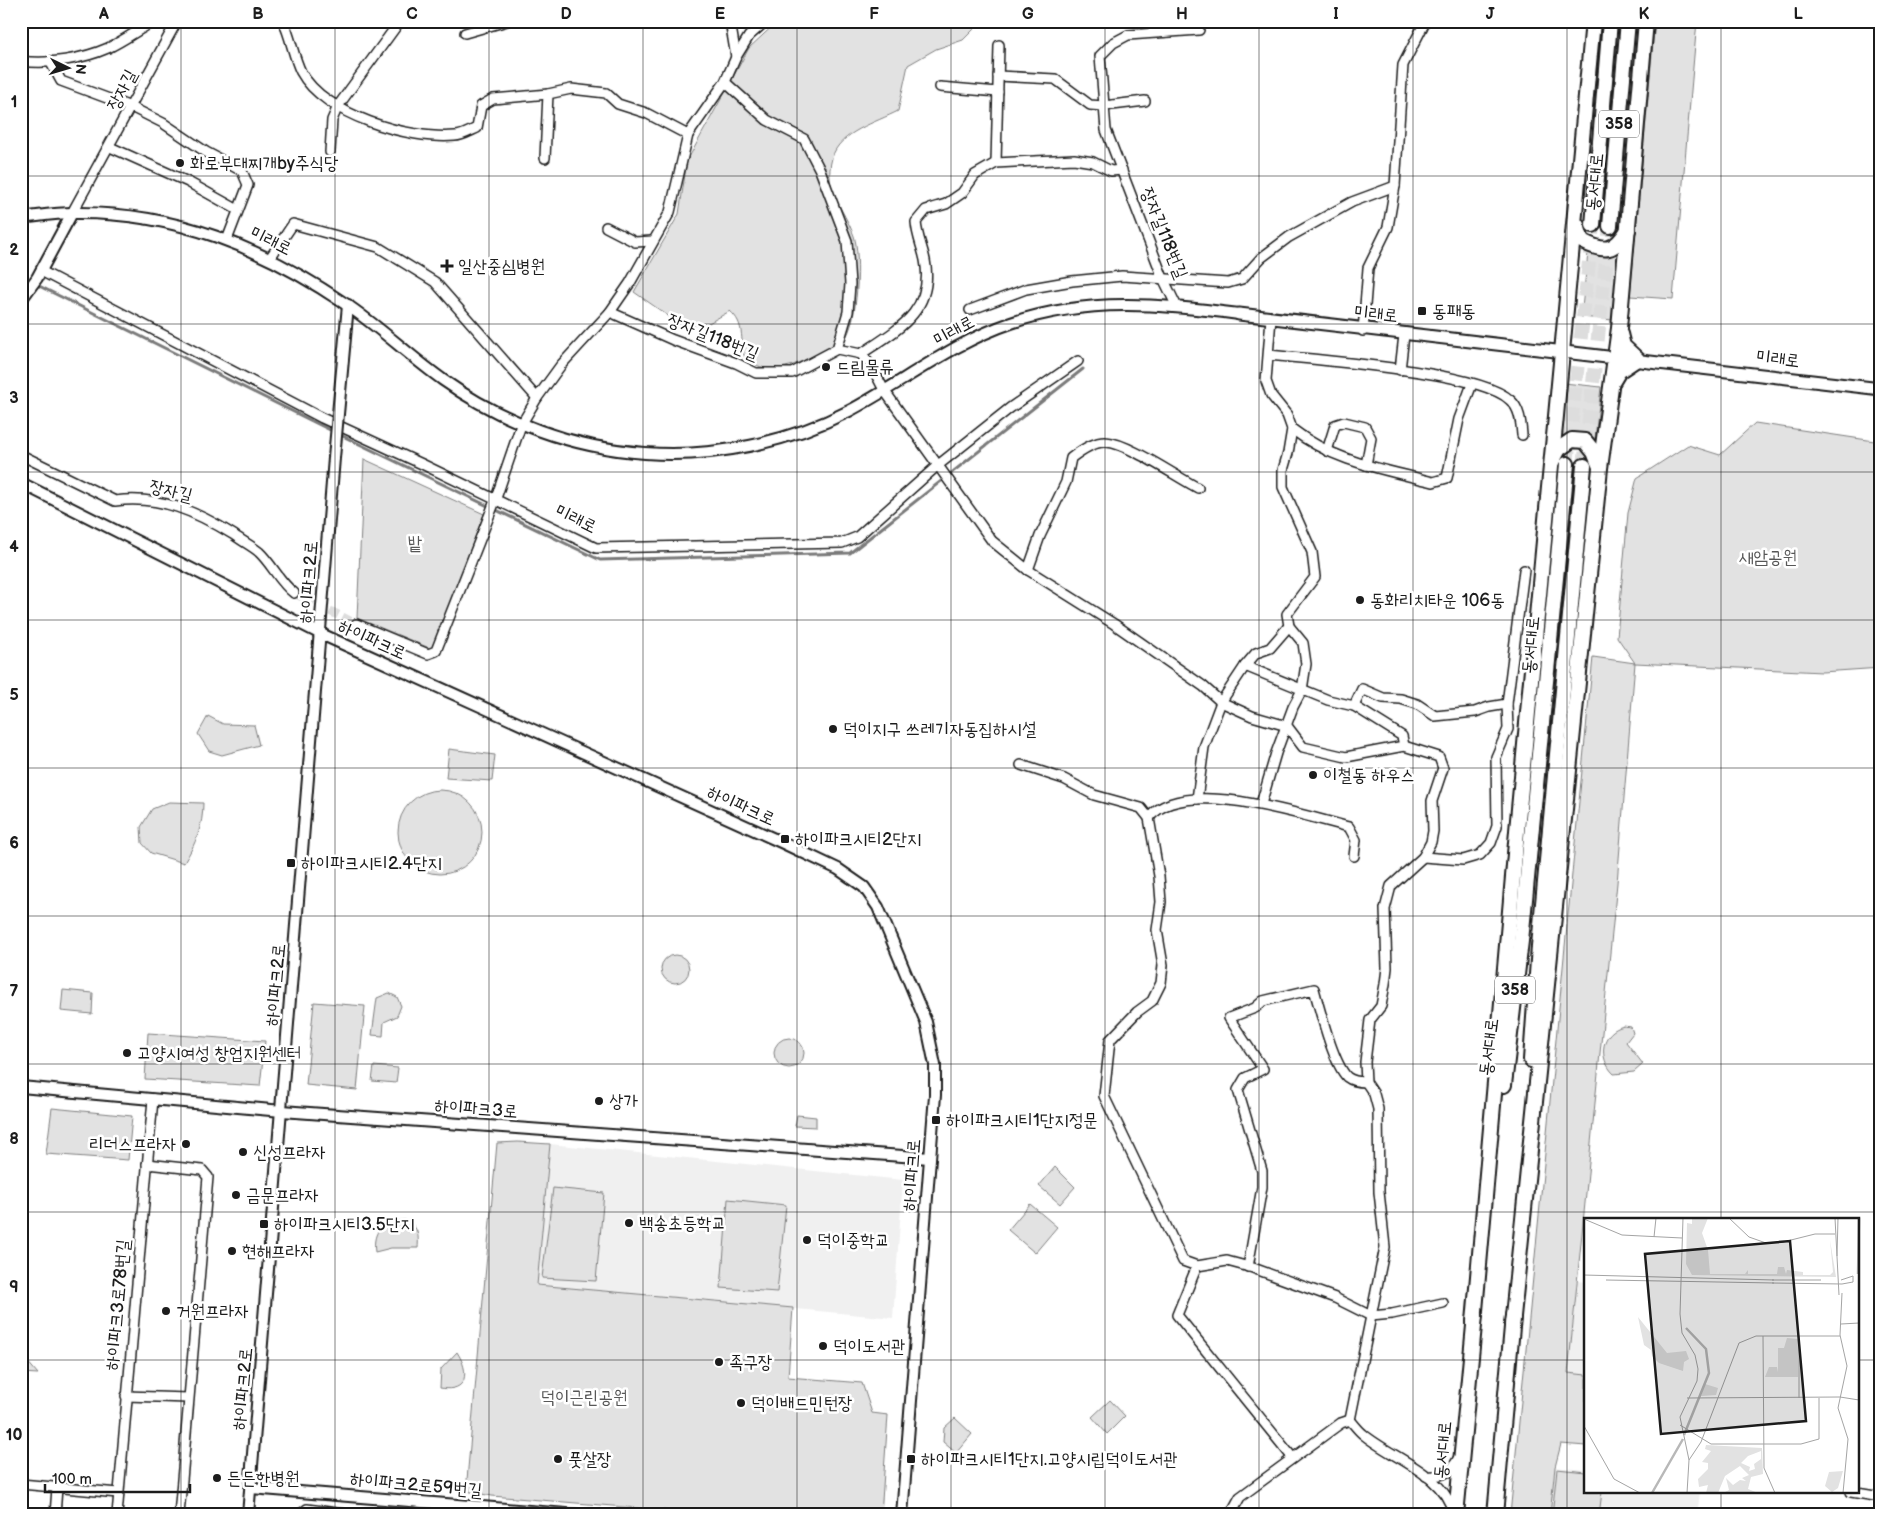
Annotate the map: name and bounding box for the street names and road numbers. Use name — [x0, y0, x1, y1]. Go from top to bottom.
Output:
street label: 장자길 — [103, 65, 142, 114]
road number: 358 — [1599, 110, 1639, 138]
street label: 동서대로 — [1582, 152, 1608, 212]
street label: 장자길118번길 — [1136, 184, 1192, 282]
street label: 미래로 — [247, 222, 295, 260]
street label: 미래로 — [1353, 301, 1399, 327]
street label: 장자길118번길 — [664, 309, 762, 365]
street label: 미래로 — [930, 311, 978, 351]
street label: 미래로 — [1755, 346, 1801, 372]
street label: 장자길 — [147, 476, 195, 507]
street label: 미래로 — [552, 500, 600, 538]
street label: 하이파크2로 — [296, 540, 322, 624]
street label: 동서대로 — [1518, 615, 1544, 675]
street label: 하이파크로 — [335, 616, 409, 664]
street label: 하이파크로 — [704, 782, 778, 830]
street label: 하이파크2로 — [262, 943, 290, 1027]
road number: 358 — [1495, 976, 1535, 1004]
street label: 동서대로 — [1475, 1017, 1503, 1077]
street label: 하이파크3로 — [434, 1096, 518, 1122]
street label: 하이파크로 — [899, 1138, 925, 1212]
street label: 하이파크3로78번길 — [102, 1238, 134, 1372]
street label: 하이파크2로 — [229, 1347, 257, 1431]
street label: 동서대로 — [1430, 1420, 1456, 1480]
street label: 하이파크2로59번길 — [349, 1469, 484, 1501]

